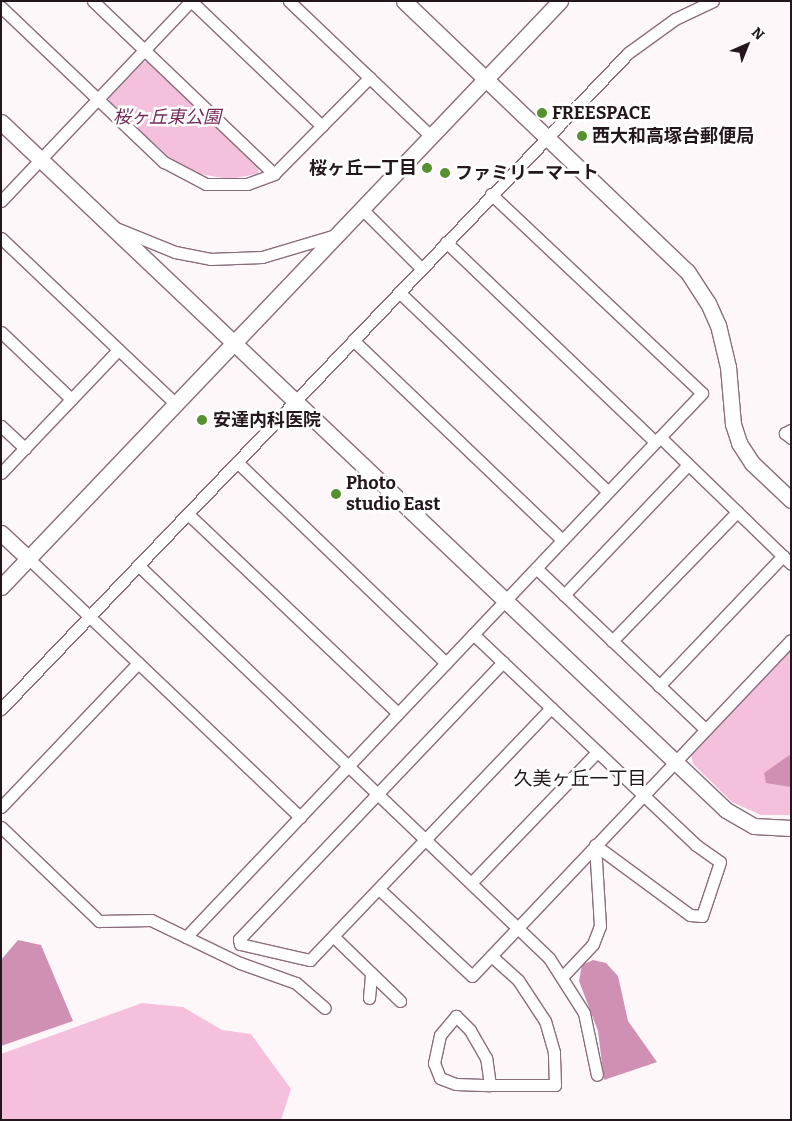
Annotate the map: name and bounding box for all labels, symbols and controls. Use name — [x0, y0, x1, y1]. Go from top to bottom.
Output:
north arrow — [722, 20, 772, 70]
text: N — [748, 24, 768, 44]
place label: FREESPACE — [552, 102, 651, 124]
park label: 桜ヶ丘東公園 — [113, 106, 221, 128]
marker: FREESPACE — [536, 107, 548, 119]
place label: 西大和高塚台郵便局 — [592, 125, 754, 147]
marker: 西大和高塚台郵便局 — [576, 130, 588, 142]
place label: 桜ヶ丘一丁目 — [309, 157, 417, 179]
marker: 桜ヶ丘一丁目 — [421, 162, 433, 174]
place label: ファミリーマート — [455, 162, 599, 184]
marker: ファミリーマート — [439, 167, 451, 179]
place label: 安達内科医院 — [213, 409, 321, 431]
marker: 安達内科医院 — [195, 413, 209, 427]
place label: Photo studio East — [346, 473, 440, 516]
marker: Photo studio East — [330, 488, 342, 500]
district label: 久美ヶ丘一丁目 — [514, 768, 646, 790]

